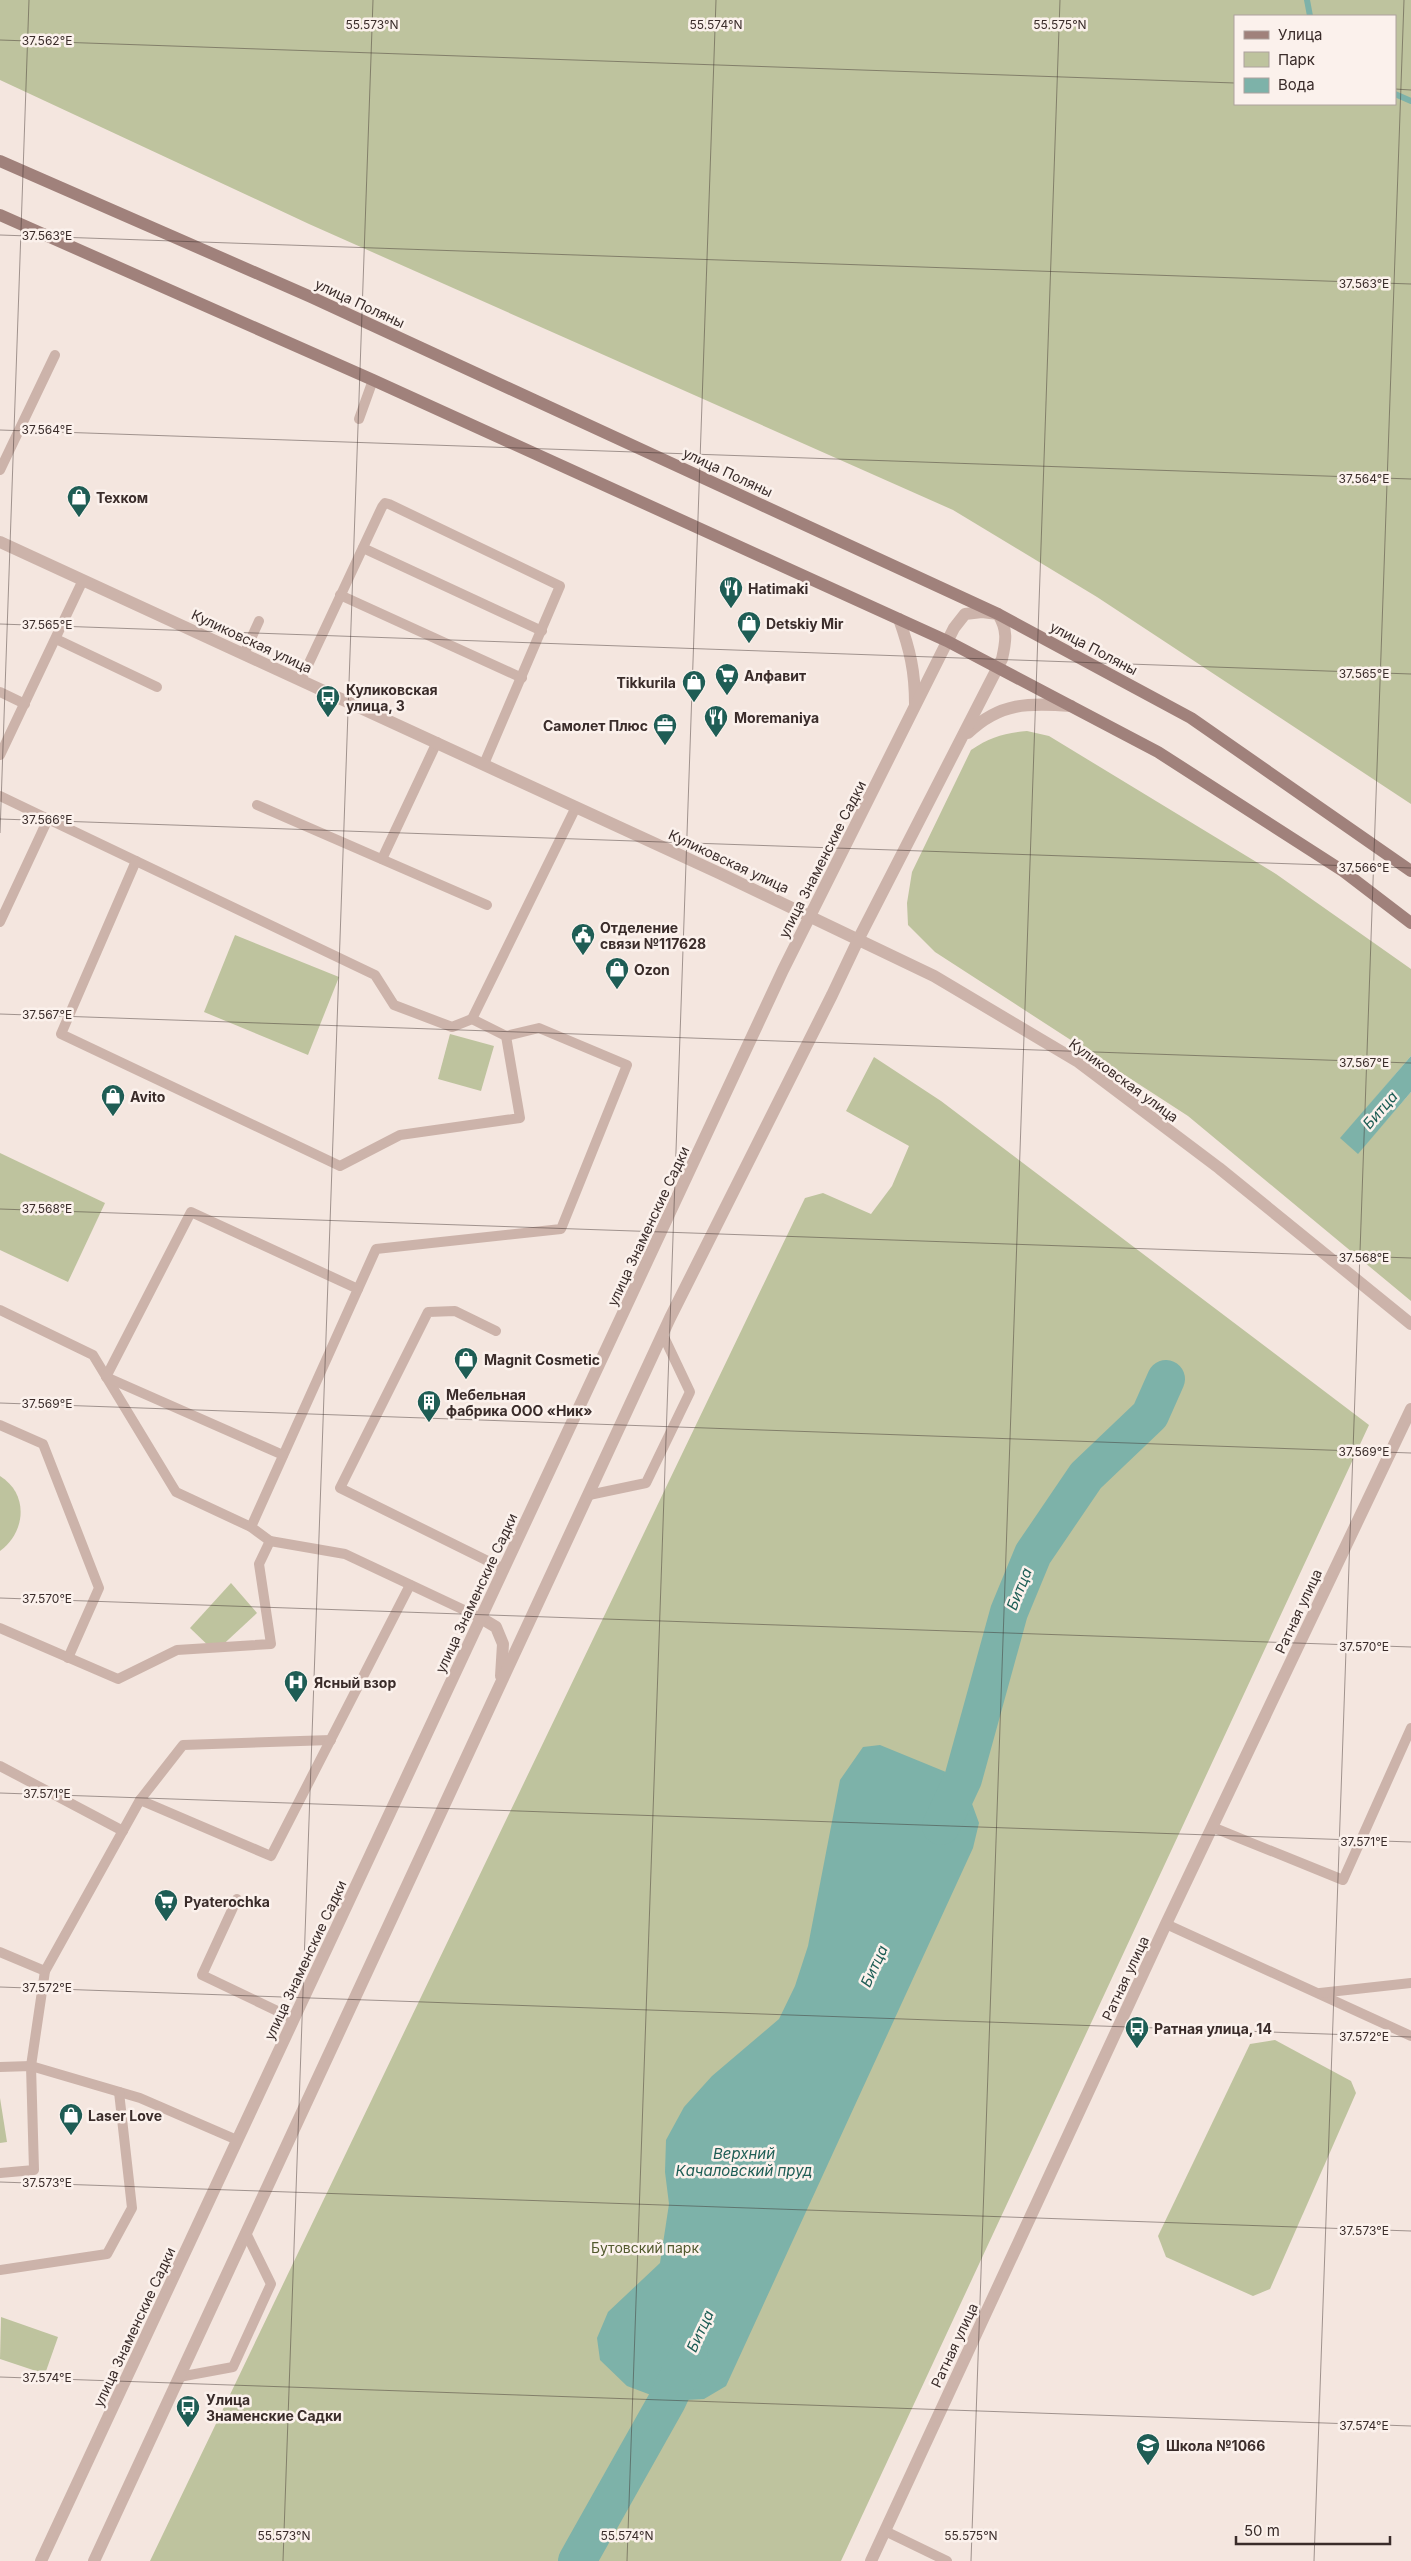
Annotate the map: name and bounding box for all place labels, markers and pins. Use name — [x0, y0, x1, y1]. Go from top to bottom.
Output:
shop icon: Техком — [66, 484, 92, 518]
place label: Техком — [96, 489, 148, 506]
restaurant icon: Hatimaki — [718, 575, 744, 609]
place label: Hatimaki — [748, 580, 809, 597]
shop icon: Detskiy Mir — [736, 610, 762, 644]
place label: Detskiy Mir — [766, 615, 844, 632]
supermarket icon: Алфавит — [714, 662, 740, 696]
place label: Алфавит — [744, 667, 806, 684]
shop icon: Tikkurila — [681, 669, 707, 703]
place label: Tikkurila — [616, 674, 676, 691]
place label: Куликовская улица, 3 — [346, 681, 438, 714]
bus stop icon: Куликовская улица, 3 — [315, 684, 341, 718]
restaurant icon: Moremaniya — [703, 704, 729, 738]
place label: Moremaniya — [734, 709, 819, 726]
office icon: Самолет Плюс — [652, 712, 678, 746]
place label: Самолет Плюс — [543, 717, 648, 734]
place label: Отделение связи №117628 — [600, 919, 706, 952]
public building icon: Отделение связи №117628 — [570, 922, 596, 956]
shop icon: Ozon — [604, 956, 630, 990]
place label: Ozon — [634, 961, 670, 978]
shop icon: Avito — [100, 1083, 126, 1117]
place label: Avito — [130, 1088, 166, 1105]
shop icon: Magnit Cosmetic — [453, 1346, 479, 1380]
place label: Magnit Cosmetic — [484, 1351, 600, 1368]
place label: Мебельная фабрика ООО «Ник» — [446, 1386, 592, 1419]
building icon: Мебельная фабрика ООО «Ник» — [416, 1389, 442, 1423]
hospital icon: Ясный взор — [283, 1669, 309, 1703]
place label: Ясный взор — [314, 1674, 396, 1691]
supermarket icon: Pyaterochka — [153, 1888, 179, 1922]
place label: Pyaterochka — [184, 1893, 270, 1910]
bus stop icon: Ратная улица, 14 — [1124, 2015, 1150, 2049]
place label: Ратная улица, 14 — [1154, 2020, 1272, 2037]
shop icon: Laser Love — [58, 2102, 84, 2136]
place label: Laser Love — [88, 2107, 162, 2124]
place label: Улица Знаменские Садки — [206, 2391, 342, 2424]
bus stop icon: Улица Знаменские Садки — [175, 2394, 201, 2428]
school or university icon: Школа №1066 — [1135, 2432, 1161, 2466]
place label: Школа №1066 — [1166, 2437, 1265, 2454]

